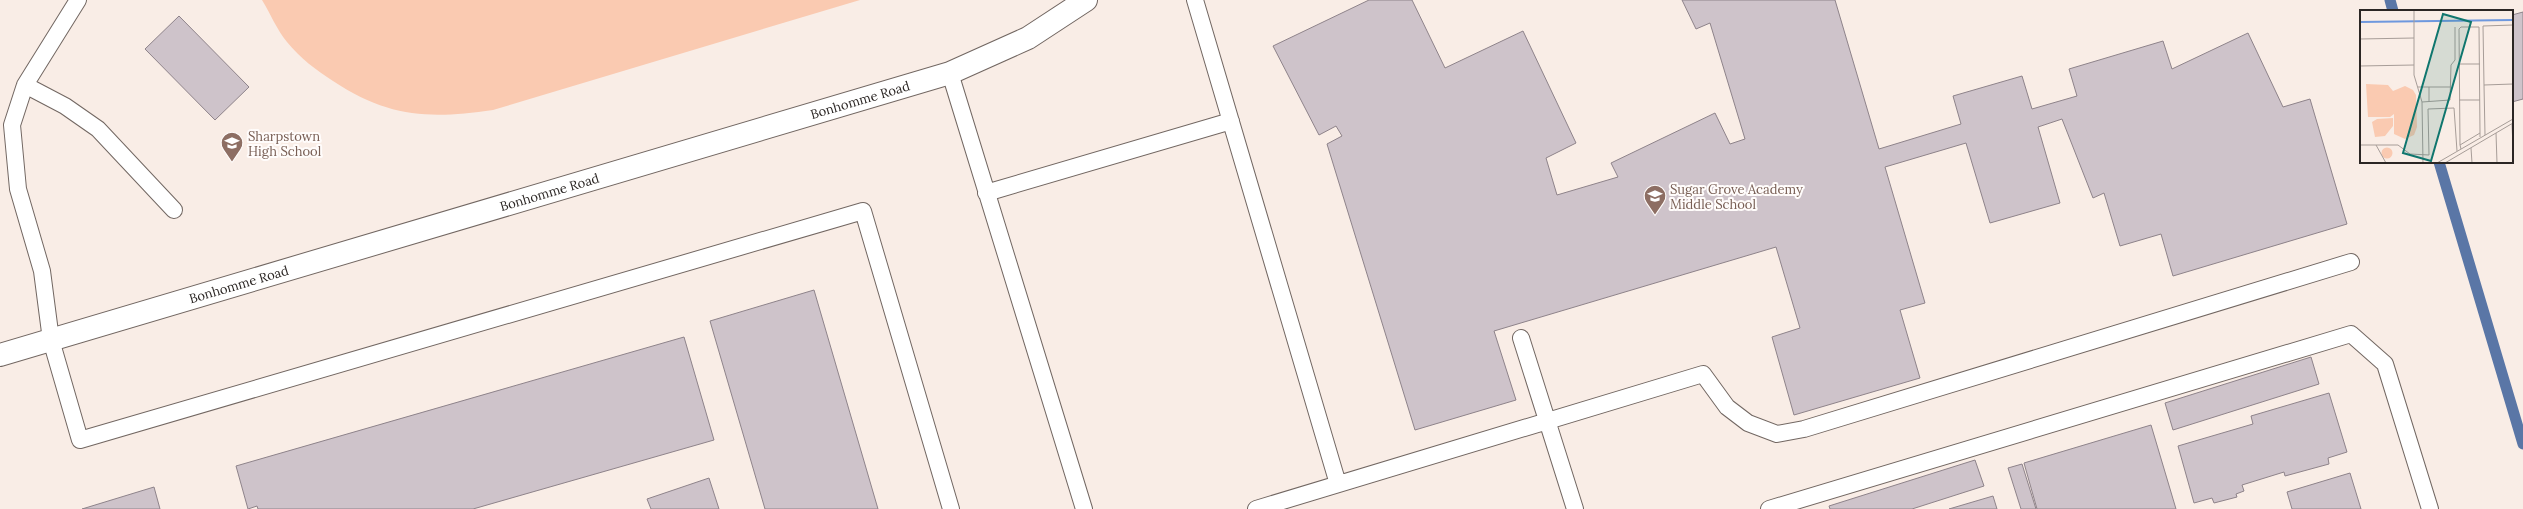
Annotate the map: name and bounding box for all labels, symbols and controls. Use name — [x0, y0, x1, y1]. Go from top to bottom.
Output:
inset map — [2360, 10, 2513, 163]
street label: Bonhomme Road — [808, 77, 912, 123]
place label: Sharpstown High School — [248, 128, 322, 160]
school or university icon: Sharpstown High School — [219, 130, 245, 163]
street label: Bonhomme Road — [498, 170, 601, 215]
place label: Sugar Grove Academy Middle School — [1670, 181, 1803, 213]
school or university icon: Sugar Grove Academy Middle School — [1642, 183, 1668, 216]
street label: Bonhomme Road — [187, 262, 291, 307]

